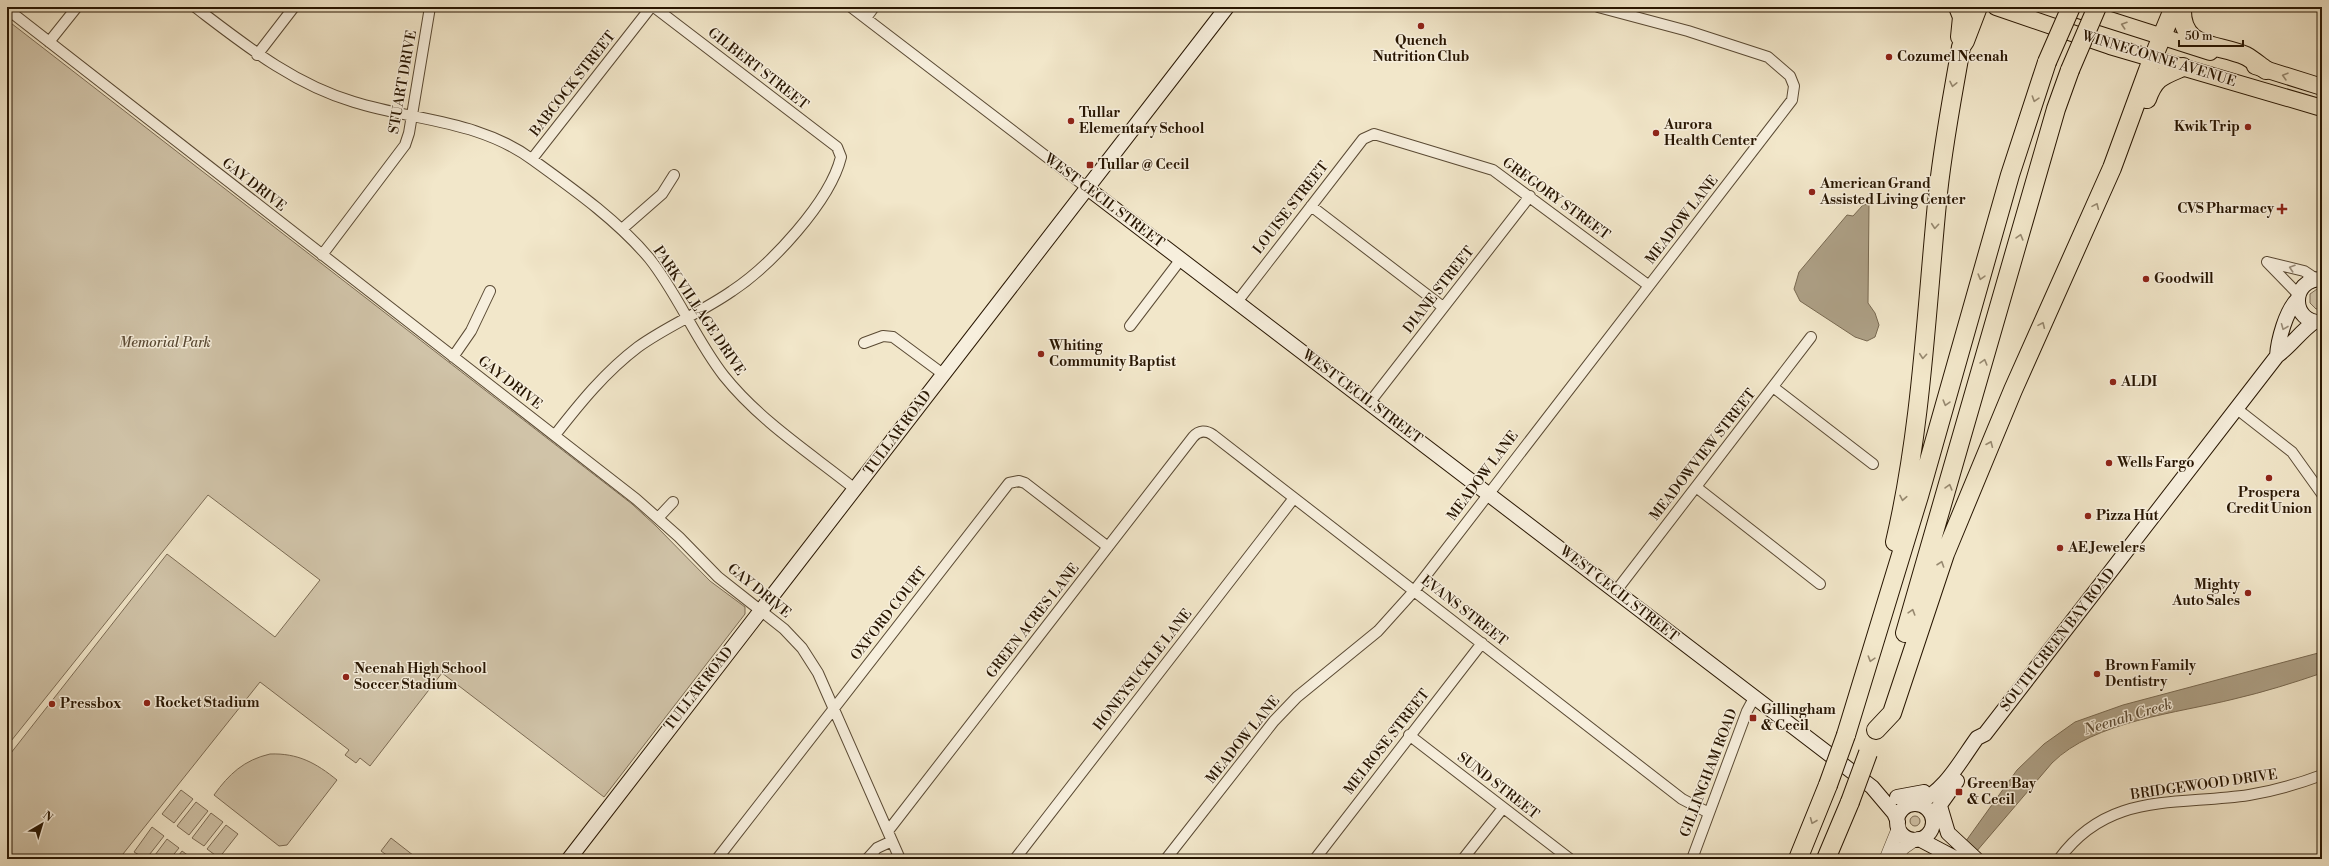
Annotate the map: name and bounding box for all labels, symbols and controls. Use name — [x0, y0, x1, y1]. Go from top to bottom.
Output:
marker: Quench Nutrition Club — [1416, 21, 1426, 31]
one-way arrow — [2121, 21, 2128, 30]
scale bar — [2179, 22, 2243, 48]
street label: GILBERT STREET — [704, 24, 812, 114]
street label: WINNECONNE AVENUE — [2079, 27, 2238, 91]
street label: BABCOCK STREET — [526, 28, 620, 141]
street label: STUART DRIVE — [385, 29, 421, 135]
text: 50 m — [2185, 29, 2213, 44]
place label: Quench Nutrition Club — [1373, 32, 1469, 66]
place label: Cozumel Neenah — [1897, 48, 2009, 66]
marker: Cozumel Neenah — [1884, 52, 1894, 62]
one-way arrow — [2281, 72, 2288, 81]
one-way arrow — [1950, 80, 1958, 87]
one-way arrow — [2031, 96, 2039, 103]
place label: Tullar Elementary School — [1079, 104, 1205, 138]
marker: Tullar Elementary School — [1066, 116, 1076, 126]
place label: Aurora Health Center — [1663, 116, 1757, 150]
place label: Kwik Trip — [2174, 118, 2240, 136]
marker: Kwik Trip — [2243, 122, 2253, 132]
marker: Aurora Health Center — [1651, 128, 1661, 138]
street label: WEST CECIL STREET — [1040, 149, 1168, 252]
street label: GAY DRIVE — [218, 154, 290, 216]
street label: GREGORY STREET — [1499, 154, 1614, 244]
place label: Tullar @ Cecil — [1098, 156, 1190, 174]
street label: LOUISE STREET — [1249, 158, 1333, 258]
marker: Tullar @ Cecil — [1085, 160, 1095, 170]
street label: MEADOW LANE — [1642, 172, 1722, 268]
place label: American Grand Assisted Living Center — [1819, 175, 1966, 209]
marker: American Grand Assisted Living Center — [1807, 187, 1817, 197]
place label: CVS Pharmacy — [2177, 200, 2275, 218]
one-way arrow — [2091, 203, 2099, 210]
marker: CVS Pharmacy — [2277, 204, 2287, 214]
one-way arrow — [1930, 223, 1939, 229]
one-way arrow — [2015, 234, 2024, 241]
street label: PARK VILLAGE DRIVE — [649, 243, 749, 379]
street label: DIANE STREET — [1400, 243, 1479, 337]
one-way arrow — [2289, 264, 2296, 273]
place label: Goodwill — [2154, 270, 2214, 288]
one-way arrow — [1977, 274, 1986, 281]
marker: Goodwill — [2141, 274, 2151, 284]
one-way arrow — [2037, 322, 2045, 329]
one-way arrow — [2280, 323, 2288, 330]
park label: Memorial Park — [119, 334, 211, 352]
place label: Whiting Community Baptist — [1048, 337, 1177, 371]
street label: WEST CECIL STREET — [1298, 345, 1426, 448]
marker: Whiting Community Baptist — [1036, 349, 1046, 359]
street label: GAY DRIVE — [474, 352, 546, 414]
one-way arrow — [1919, 353, 1928, 359]
one-way arrow — [1979, 359, 1988, 366]
place label: ALDI — [2120, 373, 2158, 391]
marker: ALDI — [2108, 377, 2118, 387]
street label: MEADOWVIEW STREET — [1646, 385, 1760, 524]
street label: TULLAR ROAD — [860, 387, 936, 479]
one-way arrow — [1942, 399, 1951, 406]
street label: MEADOW LANE — [1443, 428, 1523, 524]
one-way arrow — [1986, 441, 1994, 448]
place label: Wells Fargo — [2116, 454, 2194, 472]
marker: Wells Fargo — [2104, 458, 2114, 468]
marker: Prospera Credit Union — [2264, 473, 2274, 483]
one-way arrow — [1944, 484, 1953, 491]
place label: Prospera Credit Union — [2226, 484, 2312, 518]
one-way arrow — [1900, 495, 1908, 501]
place label: Pizza Hut — [2096, 507, 2160, 525]
marker: Pizza Hut — [2083, 511, 2093, 521]
place label: AE Jewelers — [2067, 539, 2145, 557]
street label: WEST CECIL STREET — [1555, 541, 1682, 646]
marker: AE Jewelers — [2055, 543, 2065, 553]
street label: GAY DRIVE — [724, 560, 794, 622]
street label: GREEN ACRES LANE — [983, 560, 1083, 682]
one-way arrow — [1936, 561, 1945, 568]
street label: OXFORD COURT — [847, 564, 931, 664]
street label: SOUTH GREEN BAY ROAD — [1996, 565, 2120, 715]
street label: EVANS STREET — [1417, 572, 1511, 650]
place label: Mighty Auto Sales — [2171, 576, 2241, 610]
marker: Mighty Auto Sales — [2243, 588, 2253, 598]
street label: HONEYSUCKLE LANE — [1090, 605, 1196, 735]
one-way arrow — [1907, 608, 1916, 615]
street label: TULLAR ROAD — [661, 643, 737, 735]
one-way arrow — [1867, 656, 1876, 663]
place label: Brown Family Dentistry — [2105, 657, 2197, 691]
place label: Neenah High School Soccer Stadium — [354, 660, 487, 694]
marker: Brown Family Dentistry — [2092, 669, 2102, 679]
marker: Neenah High School Soccer Stadium — [341, 672, 351, 682]
street label: MELROSE STREET — [1340, 686, 1434, 798]
street label: MEADOW LANE — [1202, 692, 1284, 788]
place label: Rocket Stadium — [155, 694, 260, 712]
water label: Neenah Creek — [2080, 694, 2175, 740]
place label: Pressbox — [60, 695, 122, 713]
marker: Rocket Stadium — [142, 698, 152, 708]
marker: Pressbox — [47, 699, 57, 709]
place label: Gillingham & Cecil — [1761, 701, 1836, 735]
street label: GILLINGHAM ROAD — [1676, 706, 1742, 840]
marker: Gillingham & Cecil — [1748, 713, 1758, 723]
street label: SUND STREET — [1453, 748, 1543, 824]
street label: BRIDGEWOOD DRIVE — [2128, 766, 2279, 804]
place label: Green Bay & Cecil — [1967, 775, 2037, 809]
marker: Green Bay & Cecil — [1954, 787, 1964, 797]
north arrow — [22, 804, 62, 844]
text: N — [40, 809, 56, 825]
one-way arrow — [1810, 817, 1818, 825]

